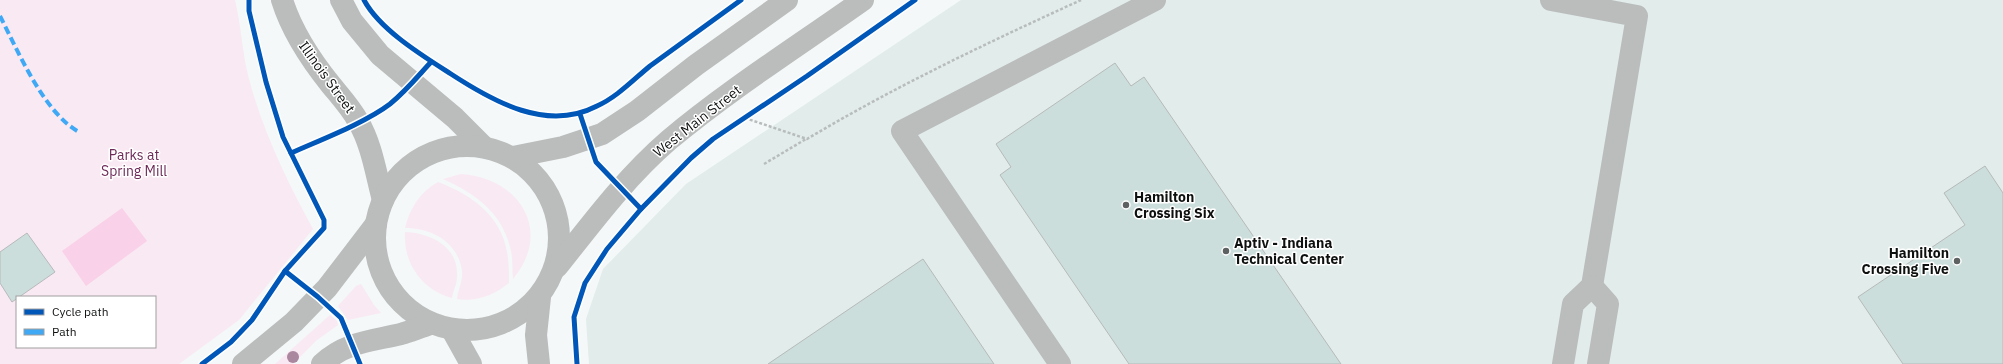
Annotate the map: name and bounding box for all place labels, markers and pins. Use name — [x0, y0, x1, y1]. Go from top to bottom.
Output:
place label: Hamilton Crossing Six — [1134, 188, 1215, 222]
marker: Hamilton Crossing Six — [1121, 200, 1131, 210]
place label: Aptiv - Indiana Technical Center — [1234, 234, 1344, 268]
place label: Hamilton Crossing Five — [1862, 244, 1949, 278]
marker: Aptiv - Indiana Technical Center — [1221, 246, 1231, 256]
marker: Hamilton Crossing Five — [1952, 256, 1962, 266]

